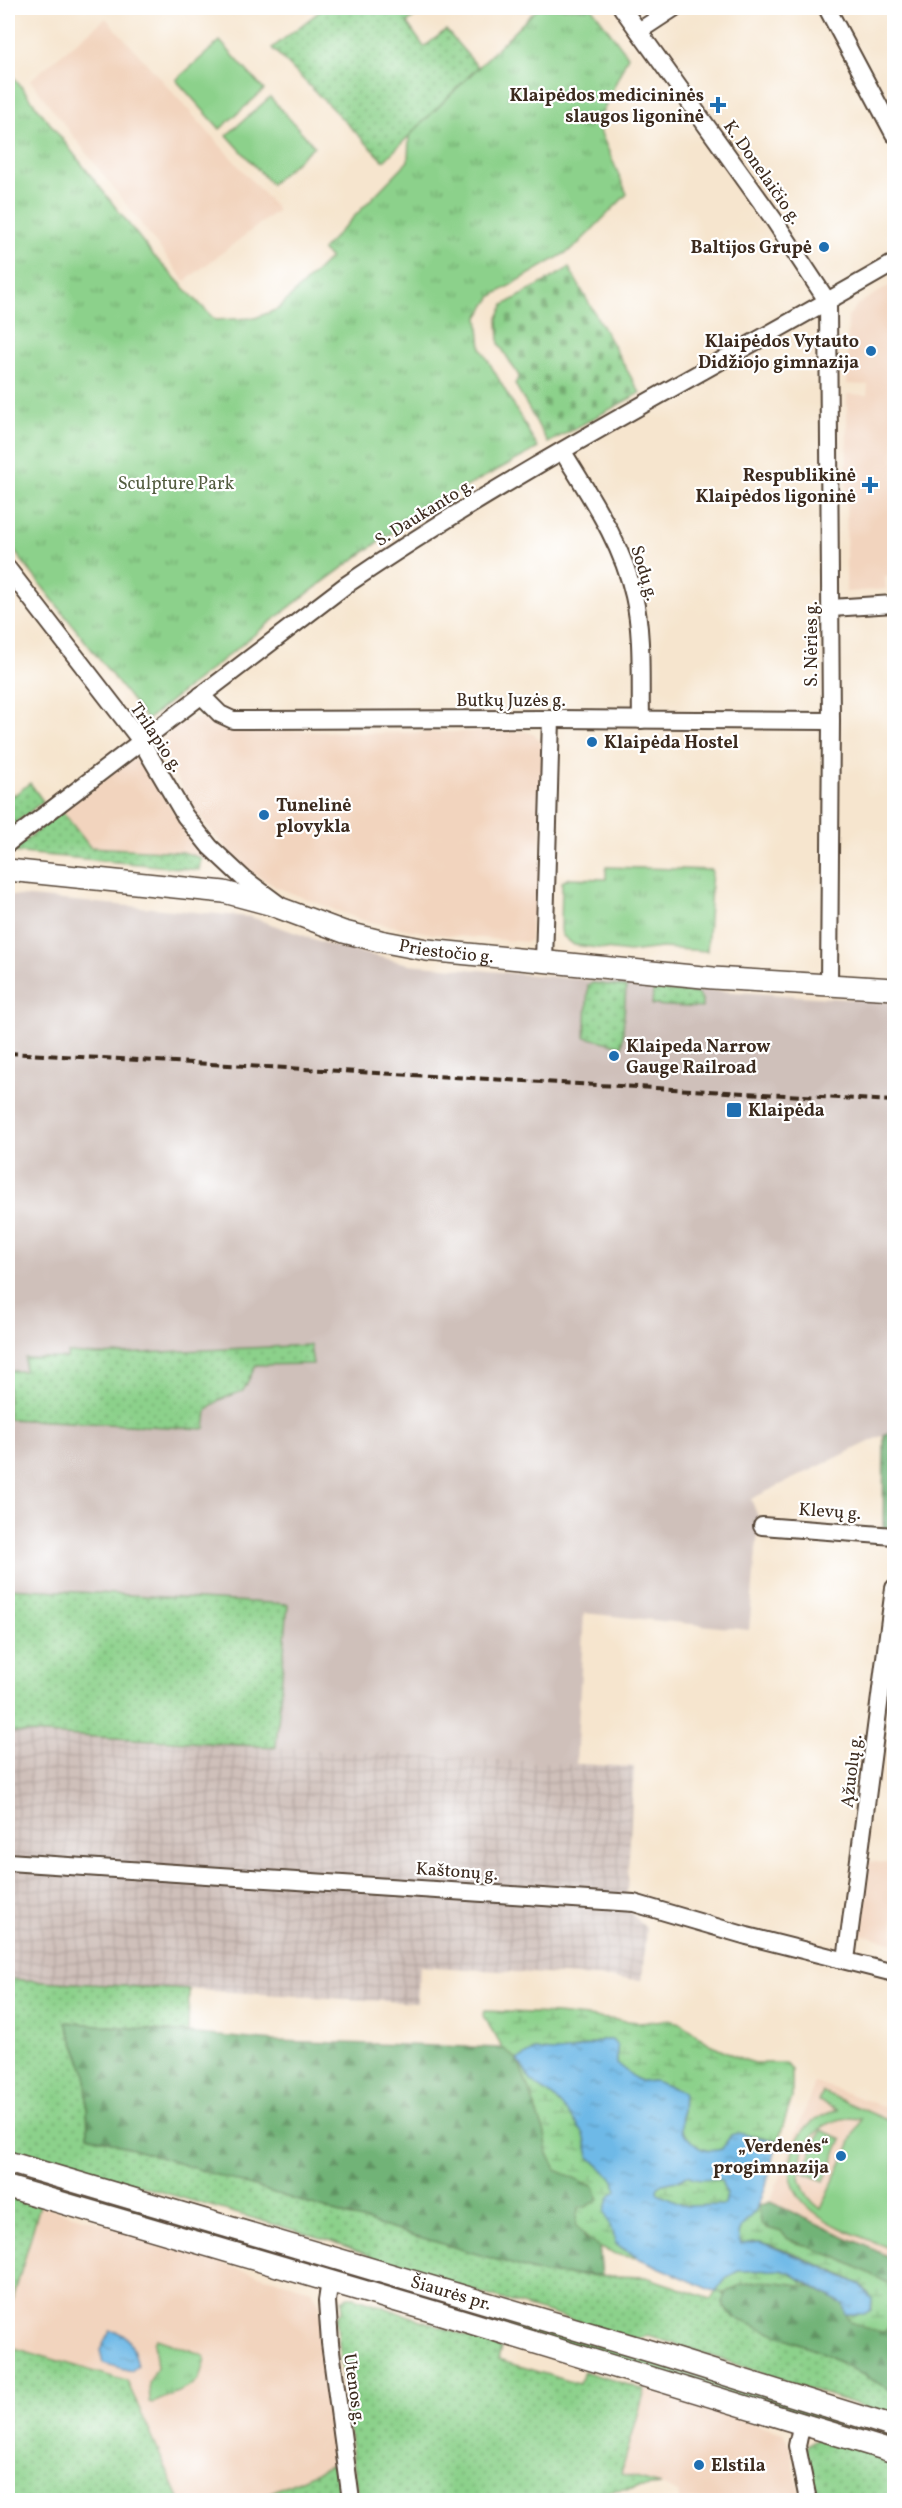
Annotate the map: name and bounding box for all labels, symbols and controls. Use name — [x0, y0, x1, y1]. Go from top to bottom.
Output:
place label: Klaipėdos medicininės slaugos ligoninė — [510, 84, 704, 130]
marker: Klaipėdos medicininės slaugos ligoninė — [709, 96, 727, 114]
street label: K. Donelaičio g. — [717, 116, 807, 230]
place label: Baltijos Grupė — [691, 236, 812, 261]
marker: Baltijos Grupė — [817, 240, 831, 254]
place label: Klaipėdos Vytauto Didžiojo gimnazija — [698, 330, 859, 376]
marker: Klaipėdos Vytauto Didžiojo gimnazija — [864, 344, 878, 358]
place label: Respublikinė Klaipėdos ligoninė — [695, 464, 856, 510]
park label: Sculpture Park — [118, 472, 235, 497]
street label: S. Daukanto g. — [371, 473, 479, 554]
marker: Respublikinė Klaipėdos ligoninė — [861, 476, 879, 494]
street label: Sodų g. — [623, 543, 664, 604]
street label: S. Nėries g. — [800, 601, 825, 687]
street label: Butkų Juzės g. — [456, 689, 566, 714]
street label: Trilapio g. — [123, 698, 188, 778]
place label: Klaipėda Hostel — [604, 731, 739, 756]
marker: Klaipėda Hostel — [585, 735, 599, 749]
place label: Tunelinė plovykla — [276, 794, 351, 840]
marker: Tunelinė plovykla — [257, 808, 271, 822]
street label: Priestočio g. — [396, 934, 495, 970]
place label: Klaipeda Narrow Gauge Railroad — [626, 1035, 770, 1081]
marker: Klaipeda Narrow Gauge Railroad — [607, 1049, 621, 1063]
place label: Klaipėda — [748, 1099, 825, 1124]
marker: Klaipėda — [725, 1101, 743, 1119]
street label: Klevų g. — [798, 1498, 862, 1527]
street label: Ąžuolų g. — [836, 1733, 869, 1809]
street label: Kaštonų g. — [415, 1857, 499, 1888]
place label: „Verdenės“ progimnazija — [713, 2135, 829, 2181]
marker: „Verdenės“ progimnazija — [834, 2149, 848, 2163]
street label: Šiaurės pr. — [407, 2270, 494, 2318]
street label: Utenos g. — [336, 2352, 371, 2427]
place label: Elstila — [711, 2454, 766, 2479]
marker: Elstila — [692, 2458, 706, 2472]

